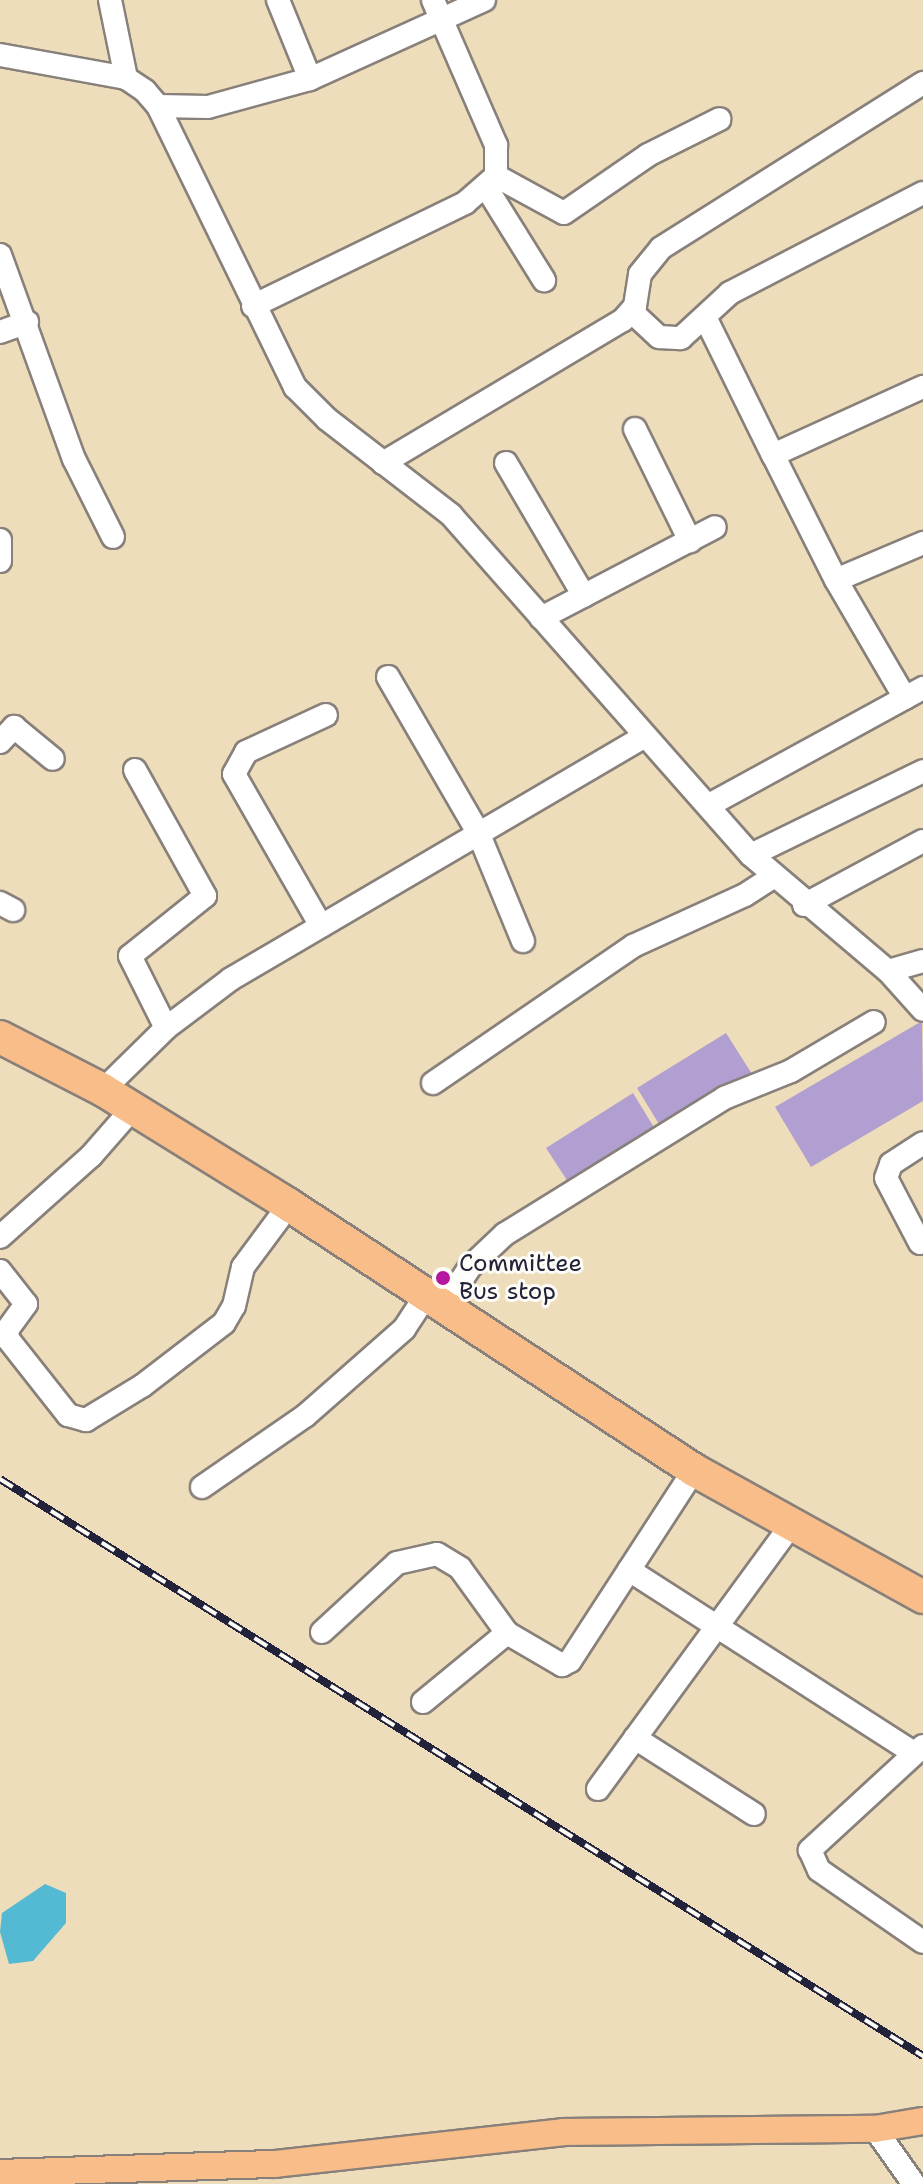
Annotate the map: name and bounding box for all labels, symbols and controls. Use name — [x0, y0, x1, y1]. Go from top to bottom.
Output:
place label: Committee Bus stop — [459, 1250, 582, 1306]
marker: Committee Bus stop — [434, 1269, 452, 1287]

